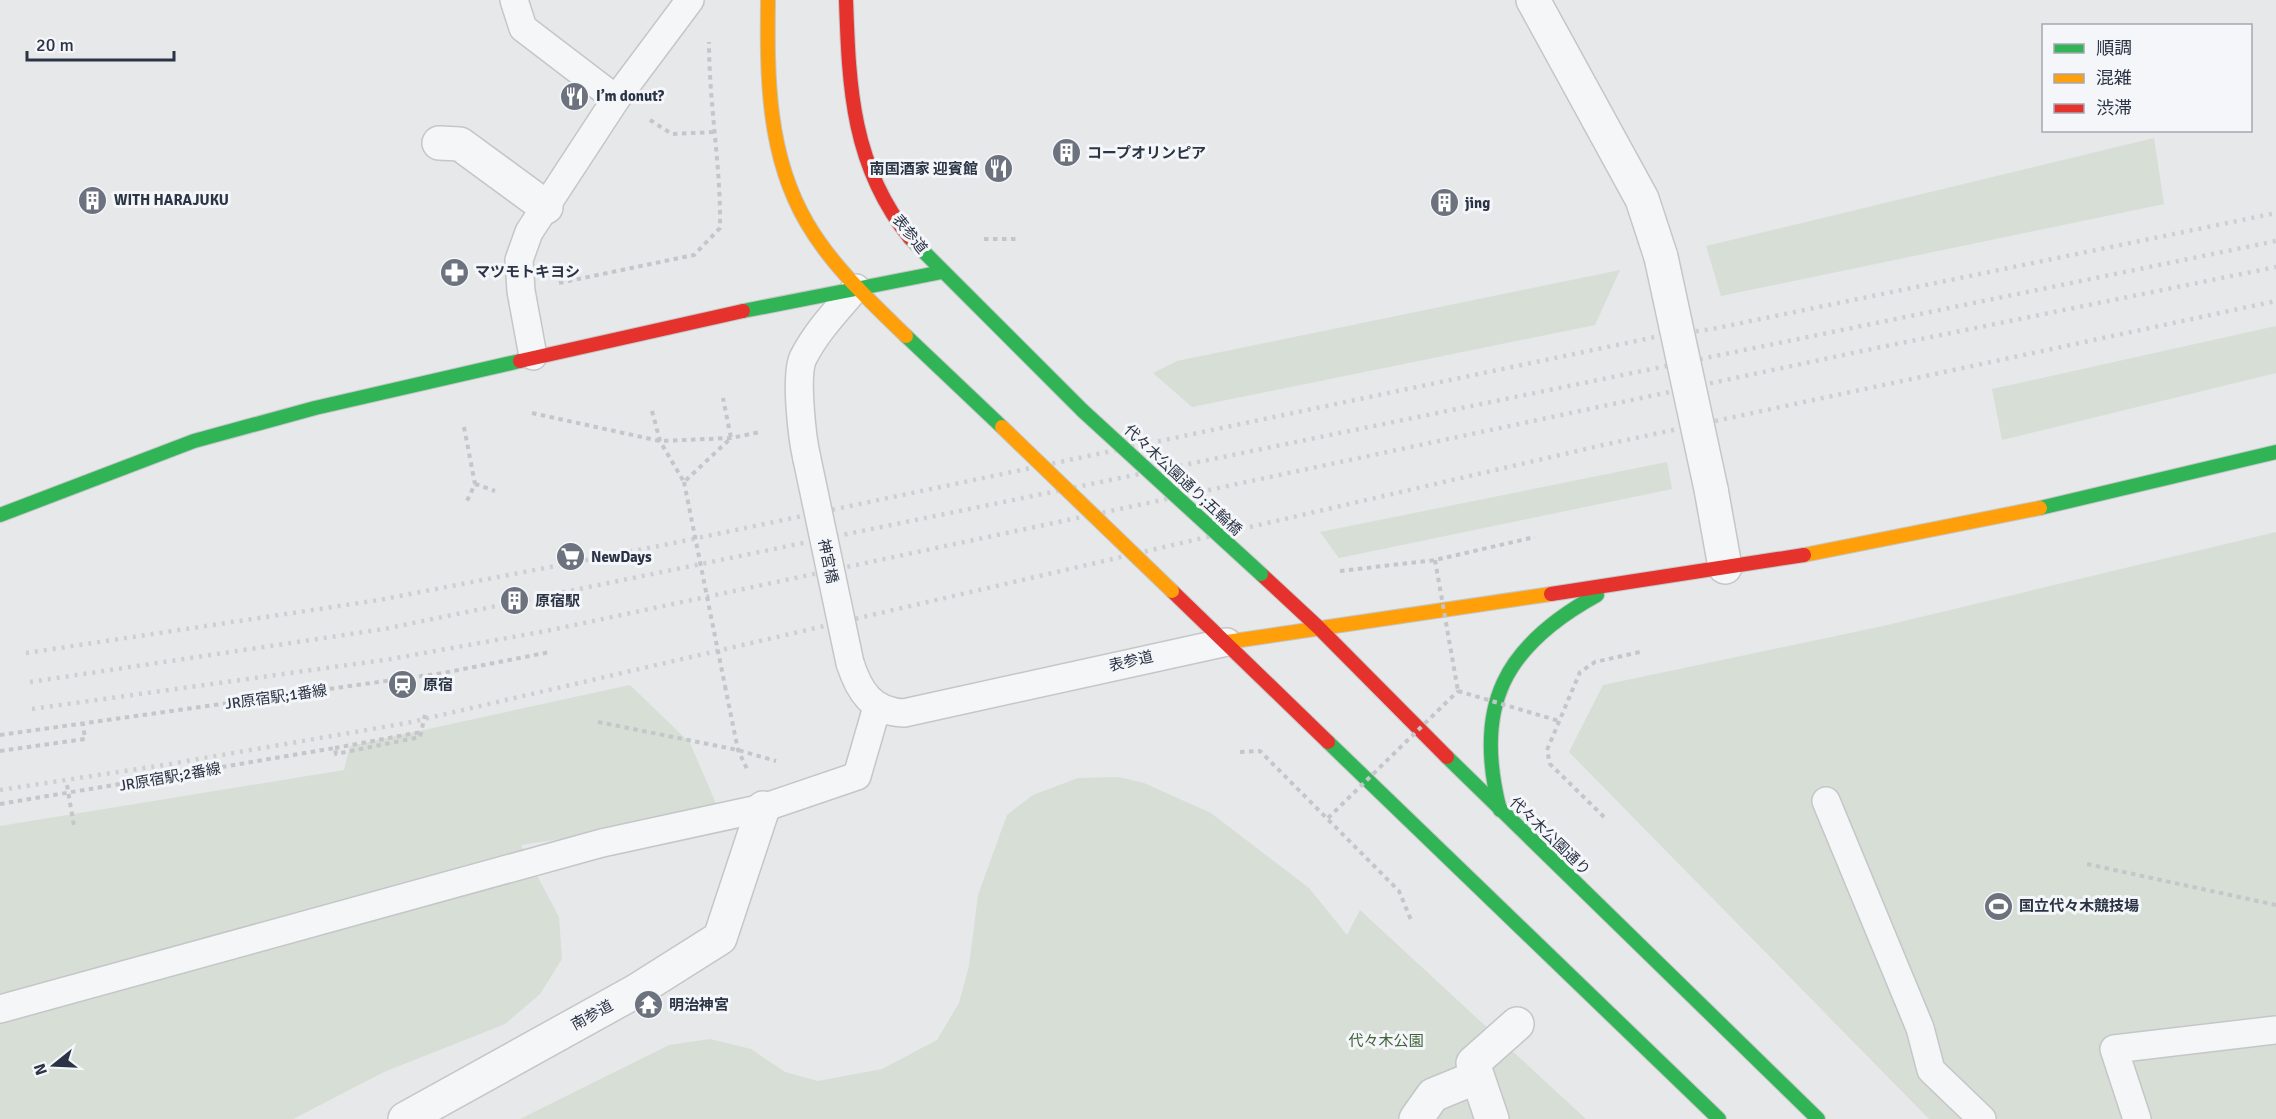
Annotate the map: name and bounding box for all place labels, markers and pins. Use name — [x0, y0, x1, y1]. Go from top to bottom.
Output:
restaurant icon: I’m donut? — [559, 80, 591, 112]
place label: I’m donut? — [596, 87, 665, 105]
building icon: コープオリンピア — [1050, 137, 1082, 169]
place label: コープオリンピア — [1087, 144, 1206, 162]
restaurant icon: 南国酒家 迎賓館 — [983, 153, 1015, 185]
place label: 南国酒家 迎賓館 — [870, 160, 978, 178]
building icon: WITH HARAJUKU — [77, 184, 109, 216]
building icon: jing — [1428, 187, 1460, 219]
place label: WITH HARAJUKU — [114, 191, 229, 209]
place label: jing — [1465, 194, 1490, 212]
pharmacy icon: マツモトキヨシ — [438, 256, 470, 288]
place label: マツモトキヨシ — [475, 263, 580, 281]
supermarket icon: NewDays — [554, 541, 586, 573]
place label: NewDays — [591, 548, 652, 566]
building icon: 原宿駅 — [498, 585, 530, 617]
place label: 原宿駅 — [535, 592, 580, 610]
station icon: 原宿 — [386, 669, 418, 701]
place label: 原宿 — [423, 676, 453, 694]
sports icon: 国立代々木競技場 — [1982, 890, 2014, 922]
place label: 国立代々木競技場 — [2019, 897, 2139, 915]
temple icon: 明治神宮 — [632, 989, 664, 1021]
place label: 明治神宮 — [669, 996, 729, 1014]

